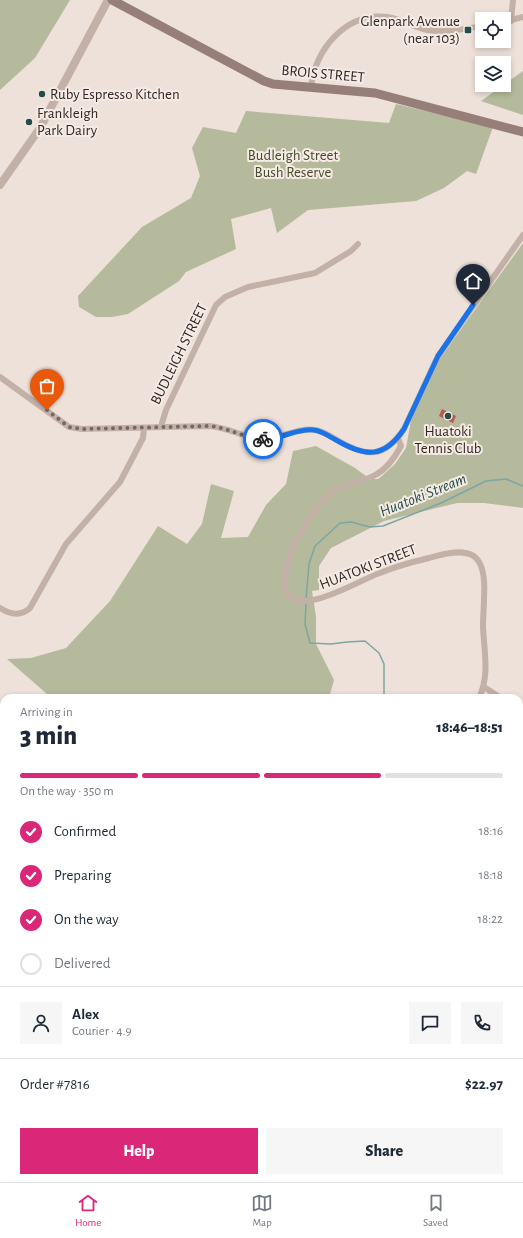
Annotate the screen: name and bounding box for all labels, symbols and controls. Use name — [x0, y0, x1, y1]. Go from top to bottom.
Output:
map controls — [475, 12, 511, 92]
button: locate — [475, 12, 511, 48]
place label: Glenpark Avenue (near 103) — [360, 14, 460, 46]
marker: Glenpark Avenue (near 103) — [463, 25, 473, 35]
button: layers — [475, 56, 511, 92]
street label: BROIS STREET — [281, 63, 366, 85]
place label: Ruby Espresso Kitchen — [50, 87, 180, 102]
marker: Ruby Espresso Kitchen — [37, 89, 47, 99]
place label: Frankleigh Park Dairy — [37, 106, 98, 138]
marker: Frankleigh Park Dairy — [24, 117, 34, 127]
park label: Budleigh Street Bush Reserve — [248, 148, 339, 180]
pin — [456, 264, 490, 305]
icon: home — [462, 270, 484, 292]
street label: BUDLEIGH STREET — [148, 301, 210, 407]
pin — [30, 369, 64, 410]
icon: bag — [36, 375, 58, 397]
marker: Huatoki Tennis Club — [443, 411, 453, 421]
courier — [243, 419, 283, 459]
place label: Huatoki Tennis Club — [414, 424, 482, 456]
icon: bike — [252, 428, 274, 450]
water label: Huatoki Stream — [377, 470, 469, 520]
street label: HUATOKI STREET — [317, 541, 419, 592]
text: Arriving in — [20, 706, 73, 719]
text: 18:46–18:51 — [436, 720, 503, 735]
text: 3 min — [20, 723, 77, 749]
text: On the way · 350 m — [20, 785, 114, 798]
icon: check — [20, 821, 42, 843]
text: Confirmed — [54, 824, 116, 839]
text: 18:16 — [479, 825, 503, 838]
icon: check — [20, 865, 42, 887]
text: Preparing — [54, 868, 111, 883]
text: 18:18 — [479, 869, 503, 882]
icon: check — [20, 909, 42, 931]
text: On the way — [54, 912, 119, 927]
text: 18:22 — [478, 913, 503, 926]
text: Delivered — [54, 956, 111, 971]
button: person — [20, 1002, 62, 1044]
button: chat — [409, 1002, 451, 1044]
button: phone — [461, 1002, 503, 1044]
text: Alex — [72, 1007, 99, 1022]
text: Courier · 4.9 — [72, 1025, 132, 1038]
text: Order #7816 — [20, 1077, 90, 1092]
text: $22.97 — [465, 1077, 503, 1092]
button: Help — [20, 1128, 258, 1174]
button: Share — [266, 1128, 503, 1174]
tab: Home — [75, 1192, 101, 1229]
tab: Map — [251, 1192, 273, 1229]
tab: Saved — [423, 1192, 448, 1229]

